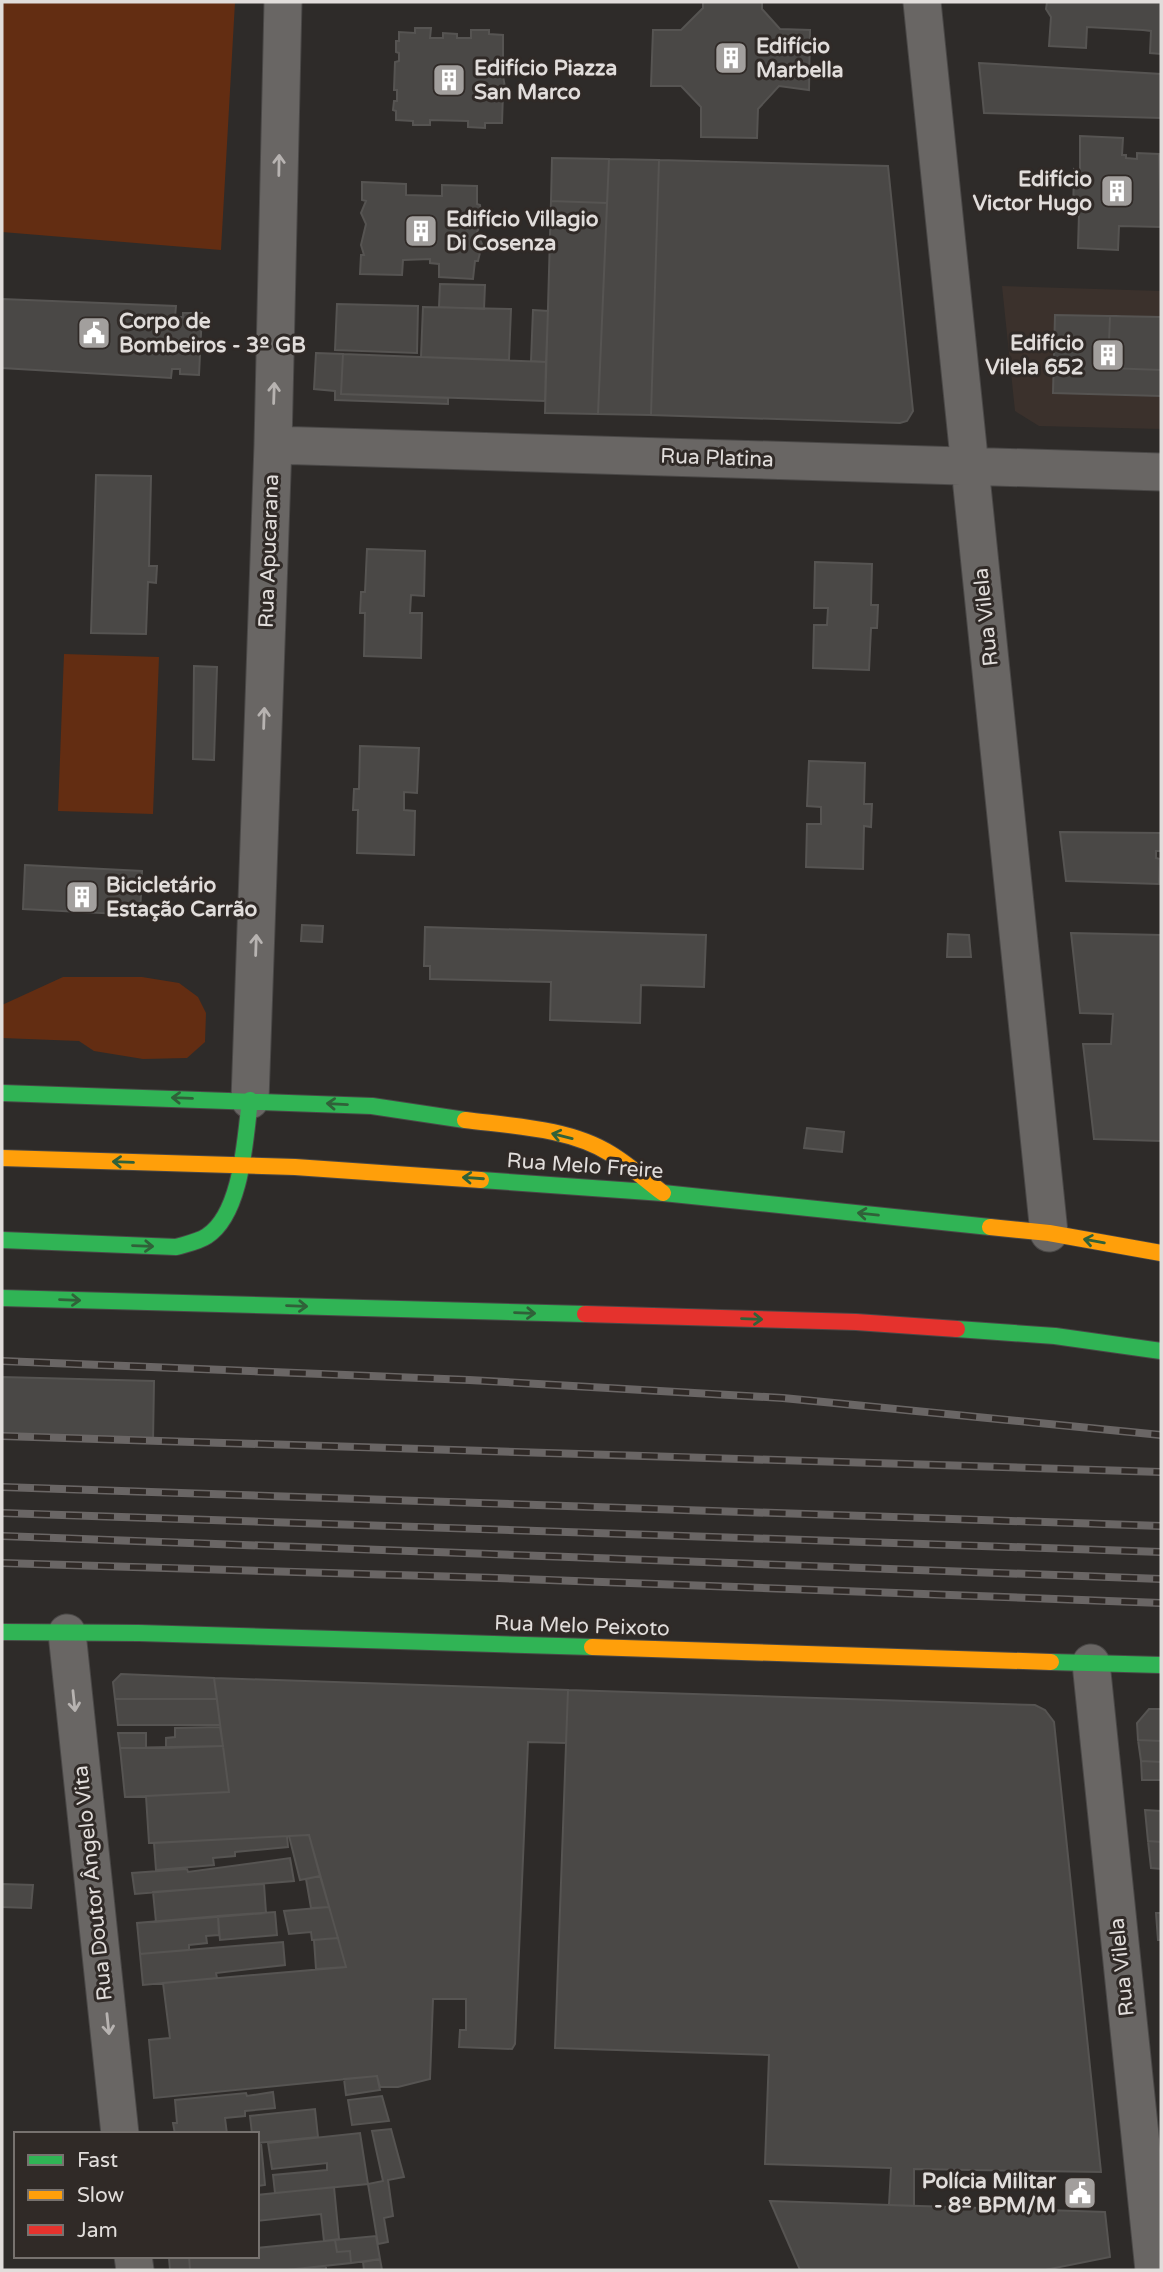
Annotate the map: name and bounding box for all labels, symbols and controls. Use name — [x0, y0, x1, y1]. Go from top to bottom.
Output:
place label: Edifício Marbella — [756, 34, 844, 83]
building icon: Edifício Marbella — [712, 39, 750, 77]
place label: Edifício Piazza San Marco — [474, 56, 617, 105]
building icon: Edifício Piazza San Marco — [430, 61, 468, 99]
one-way arrow — [272, 154, 286, 177]
place label: Edifício Victor Hugo — [973, 167, 1092, 216]
building icon: Edifício Victor Hugo — [1098, 172, 1136, 210]
place label: Edifício Villagio Di Cosenza — [446, 207, 599, 256]
building icon: Edifício Villagio Di Cosenza — [402, 212, 440, 250]
place label: Corpo de Bombeiros - 3º GB — [119, 309, 306, 358]
public building icon: Corpo de Bombeiros - 3º GB — [75, 314, 113, 352]
place label: Edifício Vilela 652 — [985, 331, 1084, 380]
building icon: Edifício Vilela 652 — [1089, 336, 1127, 374]
one-way arrow — [267, 381, 281, 404]
street label: Rua Platina — [660, 444, 774, 472]
street label: Rua Apucarana — [254, 474, 284, 628]
street label: Rua Vilela — [968, 567, 1004, 667]
one-way arrow — [258, 707, 271, 730]
place label: Bicicletário Estação Carrão — [106, 873, 258, 922]
building icon: Bicicletário Estação Carrão — [63, 878, 101, 916]
one-way arrow — [250, 934, 263, 957]
one-way arrow — [171, 1091, 194, 1105]
one-way arrow — [326, 1097, 349, 1110]
one-way arrow — [551, 1129, 574, 1142]
street label: Rua Melo Freire — [506, 1148, 664, 1184]
one-way arrow — [111, 1155, 134, 1169]
one-way arrow — [462, 1171, 485, 1184]
one-way arrow — [857, 1207, 880, 1220]
one-way arrow — [1083, 1234, 1106, 1247]
one-way arrow — [132, 1239, 155, 1252]
one-way arrow — [58, 1293, 81, 1306]
one-way arrow — [286, 1300, 309, 1313]
one-way arrow — [513, 1306, 536, 1319]
one-way arrow — [740, 1313, 763, 1326]
street label: Rua Melo Peixoto — [494, 1610, 670, 1642]
one-way arrow — [68, 1689, 81, 1711]
street label: Rua Doutor Ângelo Vita — [68, 1764, 118, 2002]
street label: Rua Vilela — [1104, 1917, 1140, 2017]
one-way arrow — [102, 2012, 115, 2035]
legend — [14, 2132, 259, 2258]
text: Fast — [77, 2148, 118, 2173]
place label: Polícia Militar - 8º BPM/M — [922, 2169, 1057, 2218]
public building icon: Polícia Militar - 8º BPM/M — [1061, 2174, 1099, 2212]
text: Slow — [77, 2183, 125, 2208]
text: Jam — [77, 2218, 118, 2243]

